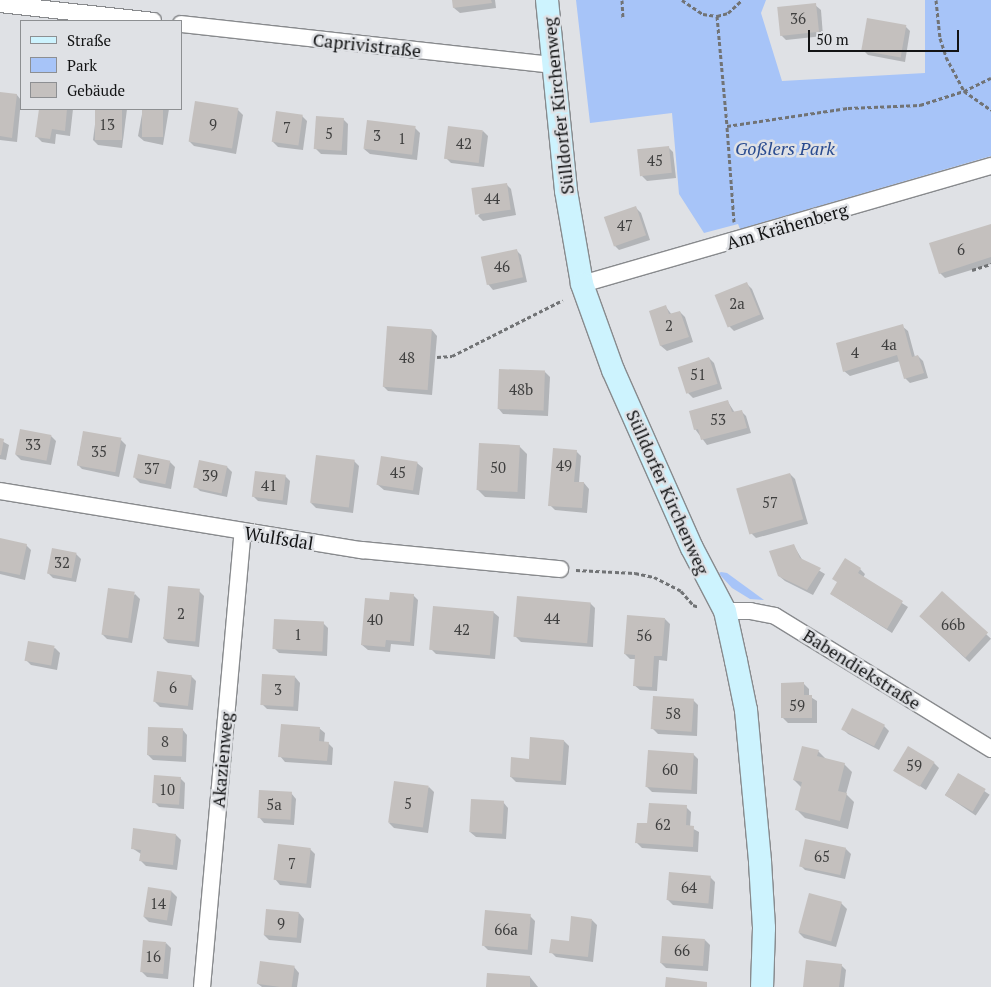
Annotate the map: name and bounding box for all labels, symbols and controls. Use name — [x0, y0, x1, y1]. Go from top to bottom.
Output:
house number: 36 — [790, 10, 806, 28]
street label: Sülldorfer Kirchenweg — [538, 16, 578, 196]
legend — [20, 20, 182, 110]
scale bar — [811, 20, 962, 52]
street label: Caprivistraße — [312, 29, 422, 61]
text: 50 m — [816, 29, 849, 49]
text: Straße — [67, 30, 111, 50]
text: Park — [67, 55, 97, 75]
text: Gebäude — [67, 80, 125, 100]
house number: 13 — [99, 116, 115, 134]
house number: 9 — [209, 116, 217, 134]
house number: 7 — [283, 119, 291, 137]
house number: 5 — [325, 125, 333, 143]
house number: 3 — [373, 127, 381, 145]
house number: 1 — [398, 130, 406, 148]
house number: 42 — [456, 135, 472, 153]
park label: Goßlers Park — [735, 137, 835, 159]
house number: 45 — [647, 152, 663, 170]
house number: 44 — [484, 190, 500, 208]
street label: Am Krähenberg — [724, 198, 850, 254]
house number: 47 — [617, 217, 633, 235]
house number: 6 — [957, 241, 965, 259]
house number: 46 — [494, 258, 510, 276]
house number: 2a — [729, 295, 745, 313]
house number: 2 — [665, 317, 673, 335]
house number: 4a — [881, 336, 897, 354]
house number: 4 — [851, 344, 859, 362]
house number: 48 — [399, 349, 415, 367]
house number: 51 — [690, 366, 706, 384]
house number: 48b — [509, 381, 533, 399]
street label: Sülldorfer Kirchenweg — [622, 406, 714, 578]
house number: 53 — [710, 411, 726, 429]
house number: 33 — [25, 436, 41, 454]
house number: 35 — [91, 443, 107, 461]
house number: 49 — [556, 457, 572, 475]
house number: 50 — [490, 459, 506, 477]
house number: 37 — [144, 460, 160, 478]
house number: 45 — [390, 464, 406, 482]
house number: 39 — [202, 467, 218, 485]
house number: 41 — [261, 477, 277, 495]
house number: 57 — [762, 494, 778, 512]
street label: Wulfsdal — [243, 522, 315, 554]
house number: 32 — [54, 554, 70, 572]
house number: 2 — [177, 605, 185, 623]
house number: 44 — [544, 610, 560, 628]
house number: 40 — [367, 611, 383, 629]
house number: 66b — [941, 616, 965, 634]
house number: 42 — [454, 621, 470, 639]
street label: Babendiekstraße — [799, 624, 925, 714]
house number: 1 — [294, 626, 302, 644]
house number: 56 — [636, 627, 652, 645]
house number: 6 — [169, 679, 177, 697]
house number: 3 — [274, 681, 282, 699]
house number: 59 — [789, 697, 805, 715]
house number: 58 — [665, 705, 681, 723]
street label: Akazienweg — [207, 711, 237, 809]
house number: 8 — [161, 733, 169, 751]
house number: 59 — [906, 757, 922, 775]
house number: 60 — [662, 761, 678, 779]
house number: 10 — [159, 781, 175, 799]
house number: 5 — [404, 795, 412, 813]
house number: 5a — [266, 796, 282, 814]
house number: 62 — [655, 816, 671, 834]
house number: 65 — [814, 848, 830, 866]
house number: 7 — [288, 855, 296, 873]
house number: 64 — [681, 879, 697, 897]
house number: 14 — [150, 895, 166, 913]
house number: 9 — [277, 915, 285, 933]
house number: 66a — [494, 921, 518, 939]
house number: 66 — [674, 942, 690, 960]
house number: 16 — [145, 948, 161, 966]

